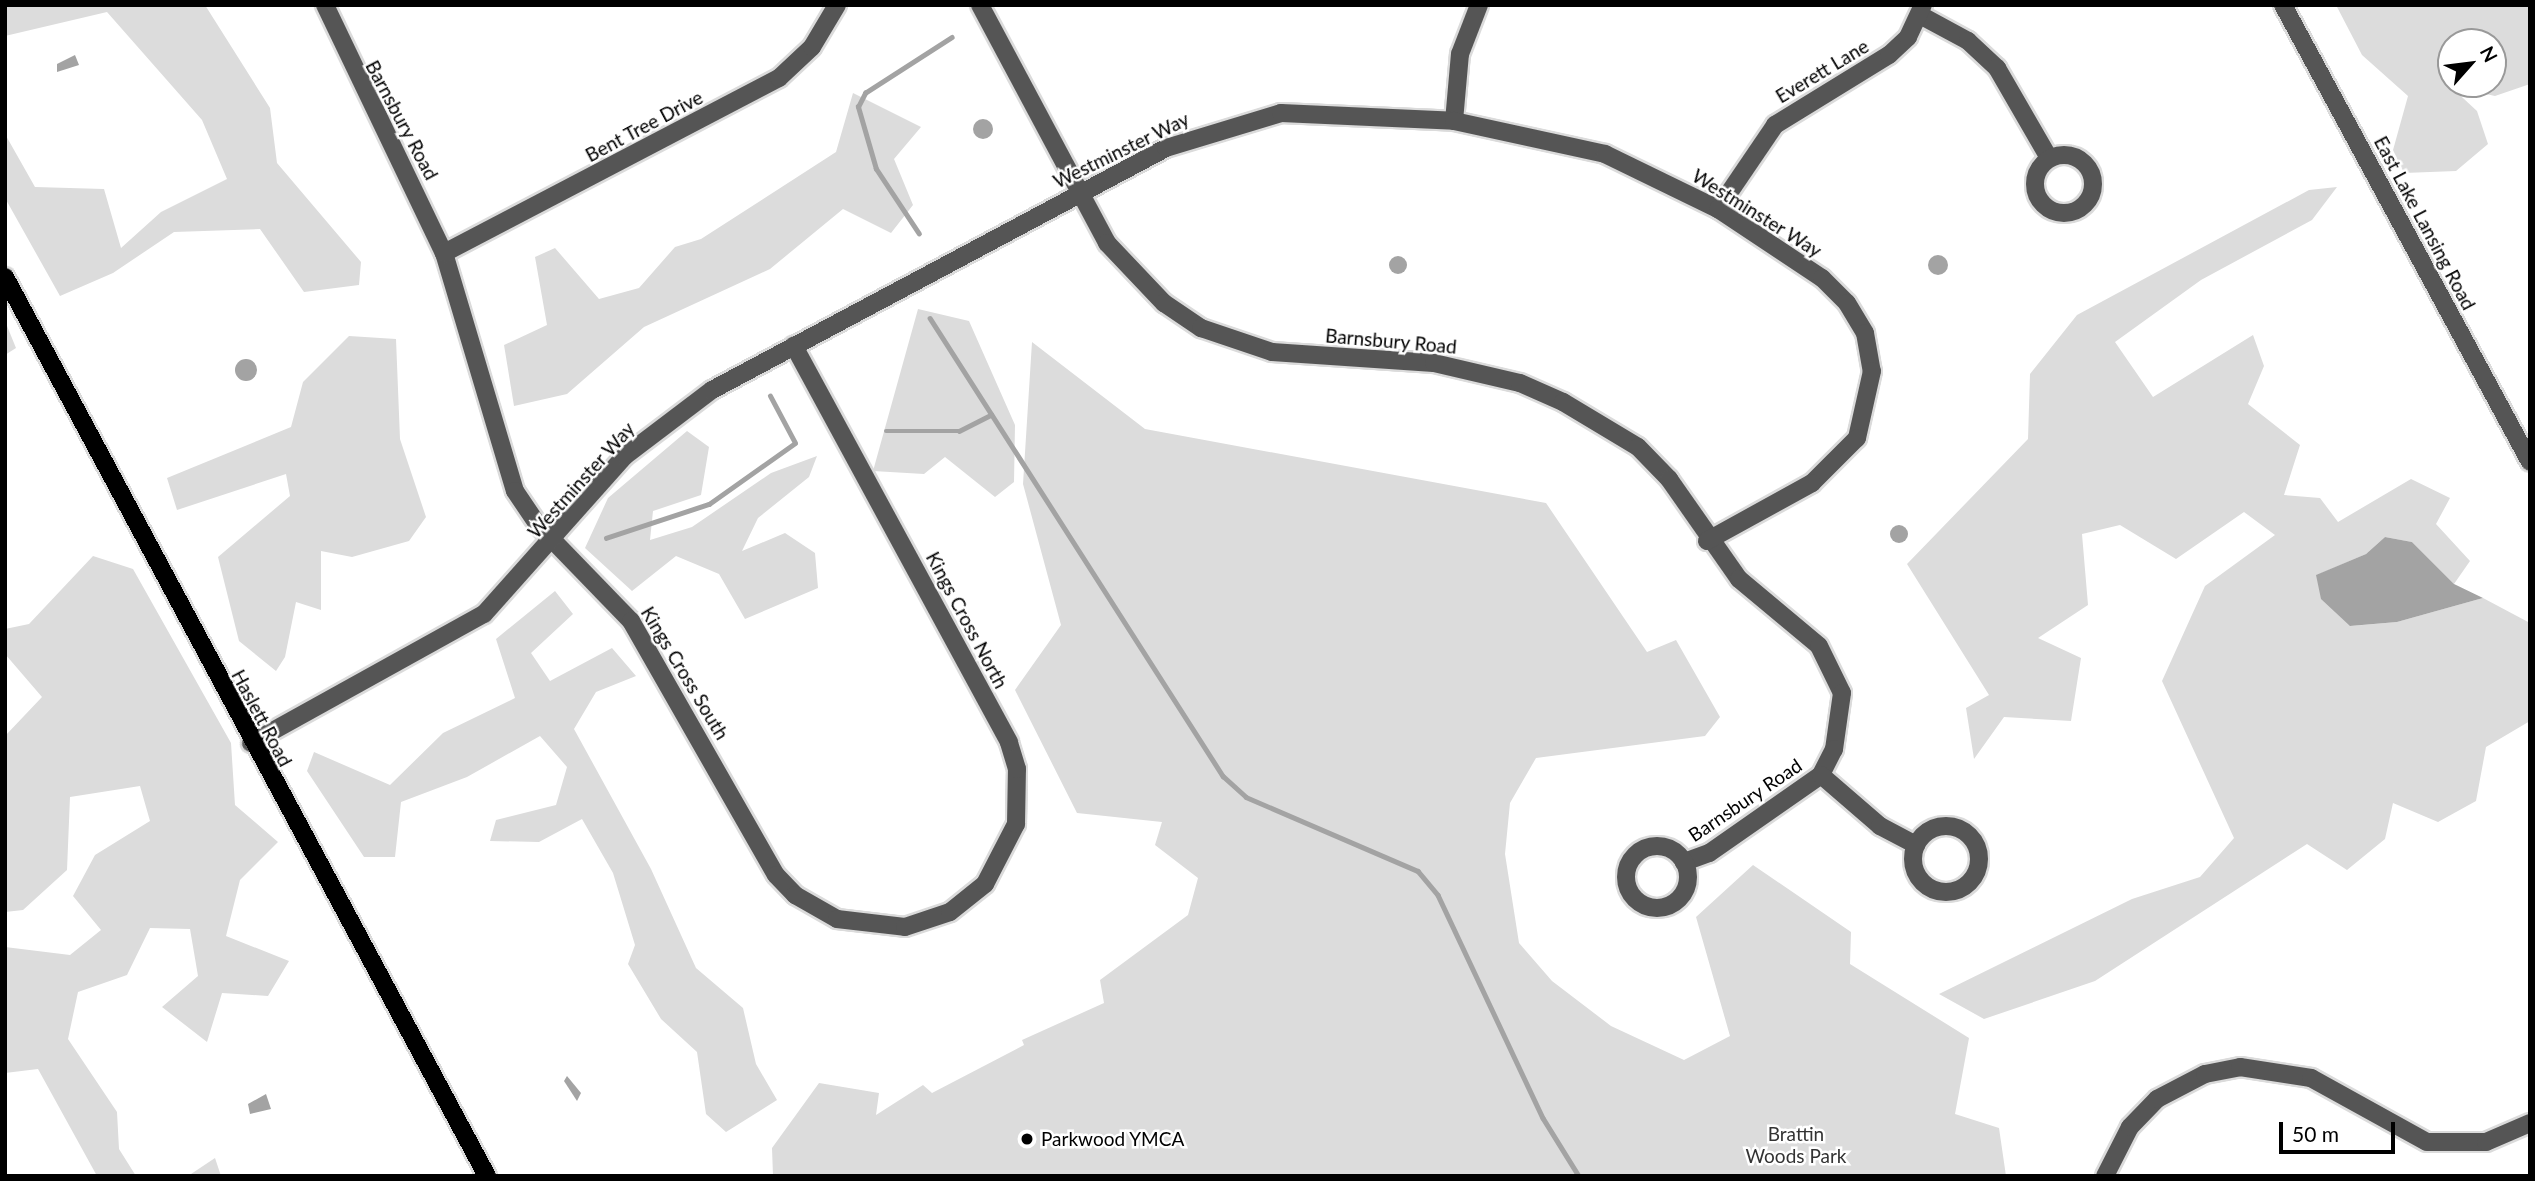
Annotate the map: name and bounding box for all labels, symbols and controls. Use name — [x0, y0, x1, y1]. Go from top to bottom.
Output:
north arrow — [2437, 28, 2507, 98]
street label: Everett Lane — [1771, 34, 1873, 108]
text: N — [2476, 42, 2503, 66]
street label: Barnsbury Road — [361, 56, 443, 184]
street label: Bent Tree Drive — [581, 85, 707, 167]
street label: Westminster Way — [1049, 107, 1193, 193]
street label: East Lake Lansing Road — [2370, 132, 2480, 314]
street label: Westminster Way — [1688, 164, 1826, 262]
street label: Barnsbury Road — [1324, 324, 1458, 358]
street label: Westminster Way — [523, 417, 639, 543]
street label: Kings Cross North — [921, 548, 1013, 692]
street label: Kings Cross South — [636, 602, 734, 744]
street label: Haslett Road — [227, 666, 297, 770]
street label: Barnsbury Road — [1684, 754, 1806, 846]
scale bar — [2283, 1108, 2398, 1152]
text: 50 m — [2292, 1121, 2339, 1146]
park label: Brattin Woods Park — [1746, 1123, 1846, 1167]
place label: Parkwood YMCA — [1041, 1128, 1185, 1150]
marker: Parkwood YMCA — [1019, 1131, 1035, 1147]

